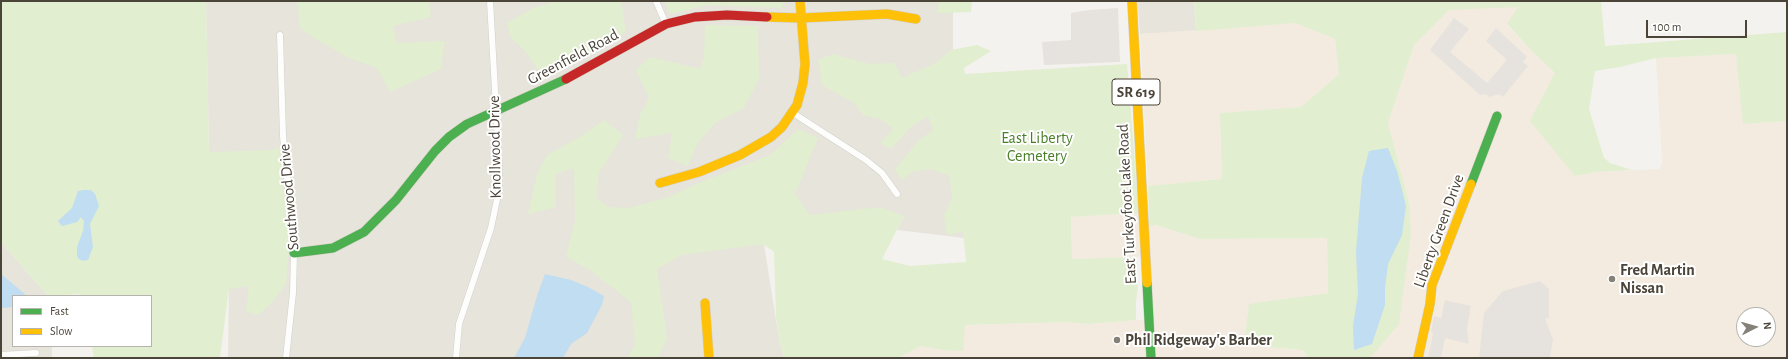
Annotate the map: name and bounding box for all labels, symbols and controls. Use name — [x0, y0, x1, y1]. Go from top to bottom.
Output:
scale bar — [1648, 12, 1749, 38]
text: 100 m — [1653, 21, 1681, 33]
street label: Greenfield Road — [524, 25, 622, 89]
road number: SR 619 — [1112, 79, 1160, 105]
street label: Knollwood Drive — [485, 95, 505, 199]
street label: East Turkeyfoot Lake Road — [1113, 123, 1141, 285]
park label: East Liberty Cemetery — [1001, 128, 1073, 166]
street label: Southwood Drive — [275, 143, 303, 251]
street label: Liberty Green Drive — [1410, 172, 1468, 290]
place label: Fred Martin Nissan — [1620, 260, 1695, 298]
marker: Fred Martin Nissan — [1607, 274, 1617, 284]
legend — [12, 295, 152, 347]
text: Fast — [50, 305, 69, 317]
north arrow — [1736, 307, 1776, 347]
text: N — [1762, 321, 1773, 330]
text: Slow — [50, 325, 72, 337]
place label: Phil Ridgeway's Barber — [1125, 330, 1272, 350]
marker: Phil Ridgeway's Barber — [1112, 335, 1122, 345]

